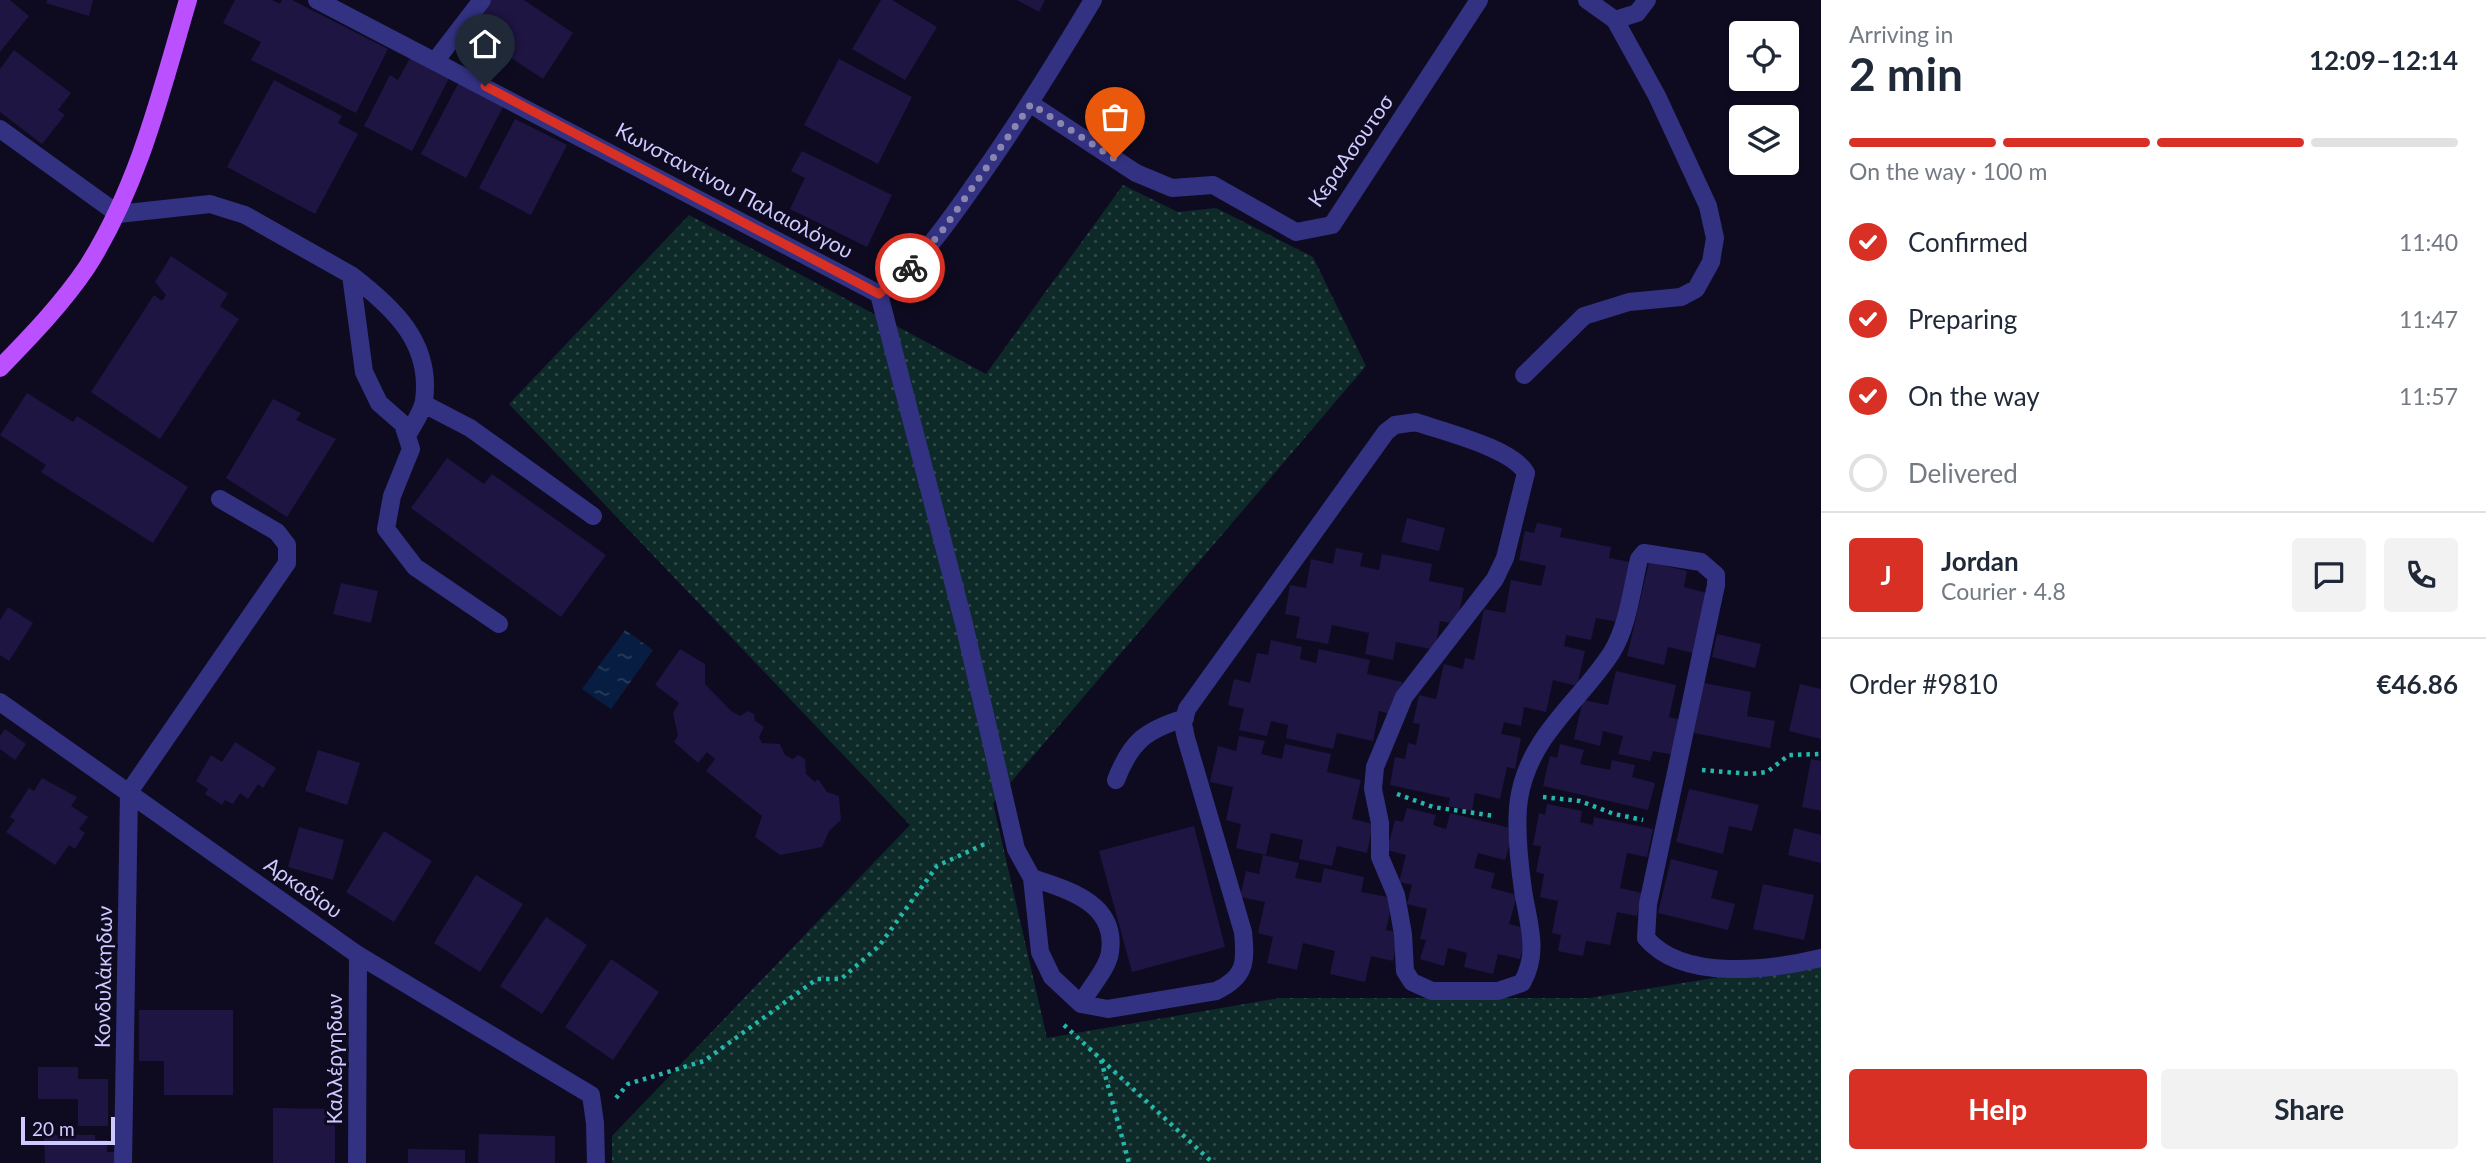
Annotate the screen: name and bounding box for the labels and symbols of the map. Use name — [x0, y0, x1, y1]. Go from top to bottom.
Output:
pin — [455, 14, 515, 86]
pin — [1085, 87, 1145, 159]
street label: ΚεραΑσουτοσ — [1302, 89, 1398, 211]
street label: Κωνσταντίνου Παλαιολόγου — [612, 116, 858, 263]
courier — [875, 233, 945, 303]
street label: Αρκαδίου — [260, 851, 348, 923]
street label: Κονδυλάκηδων — [89, 905, 116, 1048]
street label: Καλλέργηδων — [321, 993, 346, 1124]
scale bar — [21, 1114, 116, 1146]

